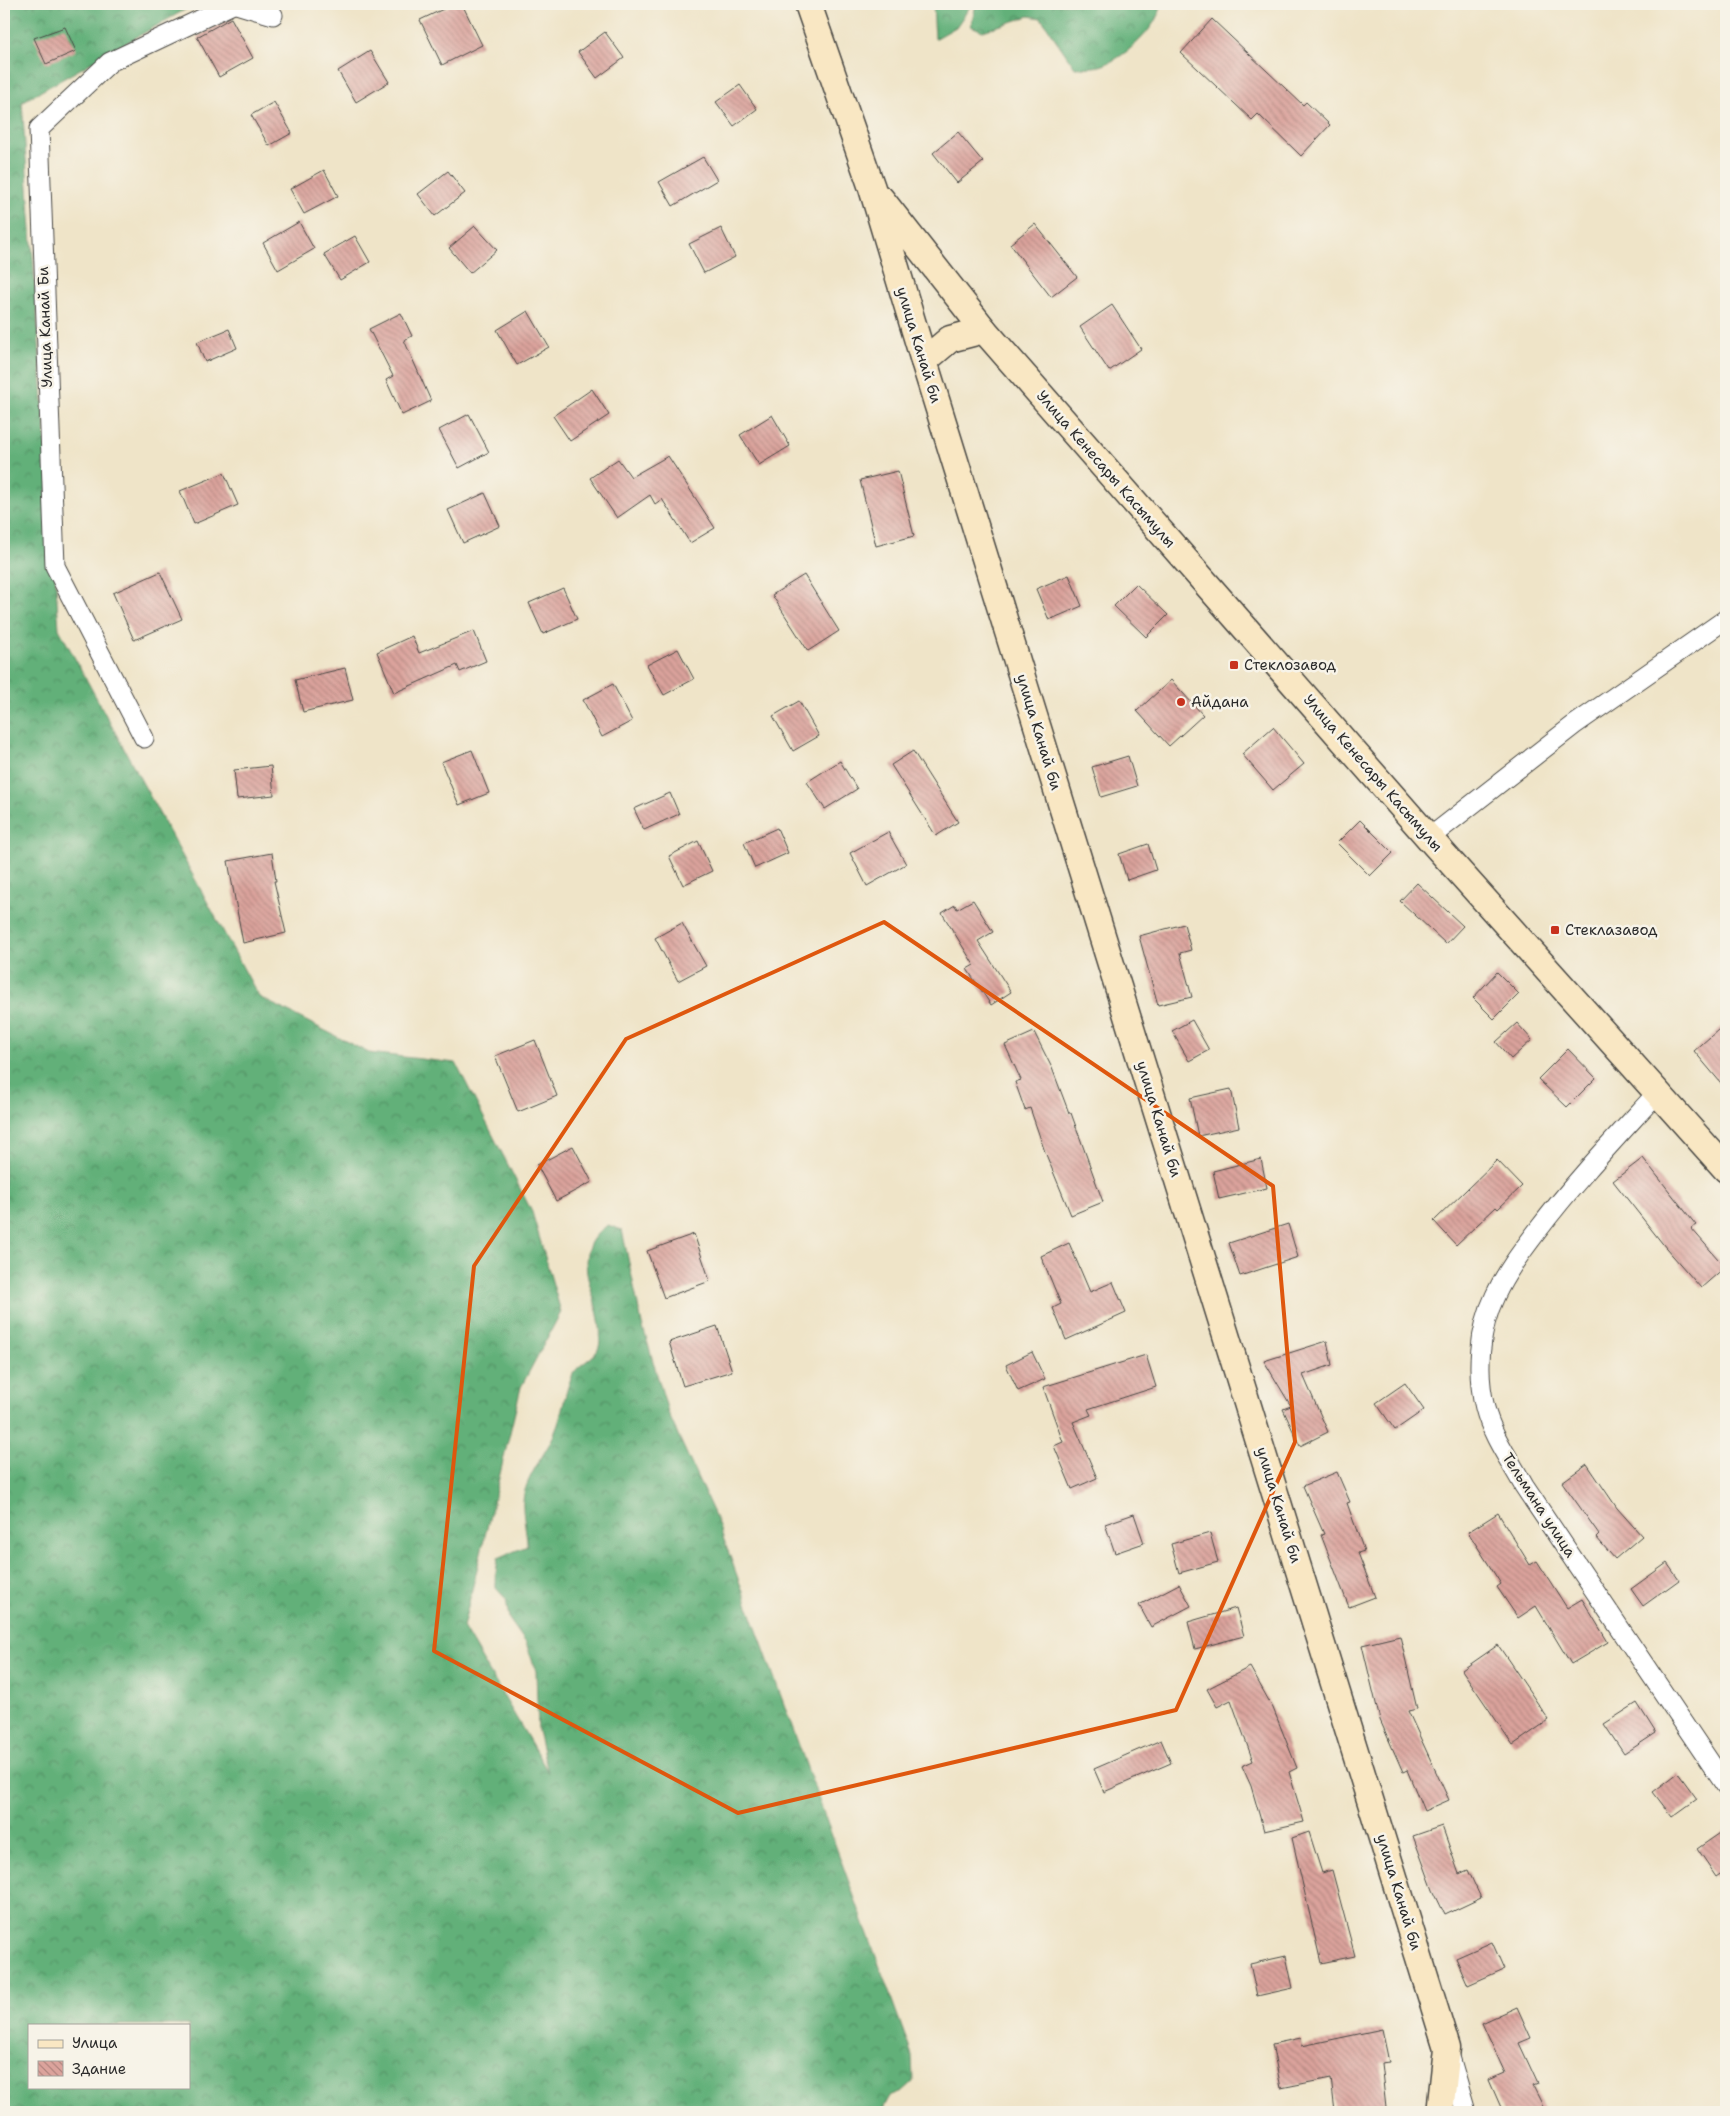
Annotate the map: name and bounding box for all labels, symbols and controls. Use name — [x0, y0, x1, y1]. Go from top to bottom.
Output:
street label: Улица Канай Би — [33, 266, 57, 388]
street label: улица Канай би — [892, 284, 946, 406]
street label: Улица Кенесары Касымулы — [1032, 386, 1180, 552]
place label: Стеклозавод — [1244, 655, 1337, 675]
marker: Стеклозавод — [1228, 659, 1240, 671]
street label: улица Канай би — [1012, 671, 1066, 793]
street label: Улица Кенесары Касымулы — [1299, 690, 1447, 856]
place label: Айдана — [1191, 692, 1249, 712]
marker: Айдана — [1175, 696, 1187, 708]
place label: Стеклазавод — [1565, 920, 1658, 940]
marker: Стеклазавод — [1549, 924, 1561, 936]
street label: улица Канай би — [1132, 1058, 1186, 1180]
street label: улица Канай би — [1252, 1444, 1306, 1566]
street label: Тельмана улица — [1498, 1449, 1581, 1562]
street label: улица Канай би — [1372, 1831, 1426, 1953]
legend — [28, 2024, 190, 2088]
text: Улица — [72, 2033, 118, 2053]
text: Здание — [72, 2059, 126, 2079]

